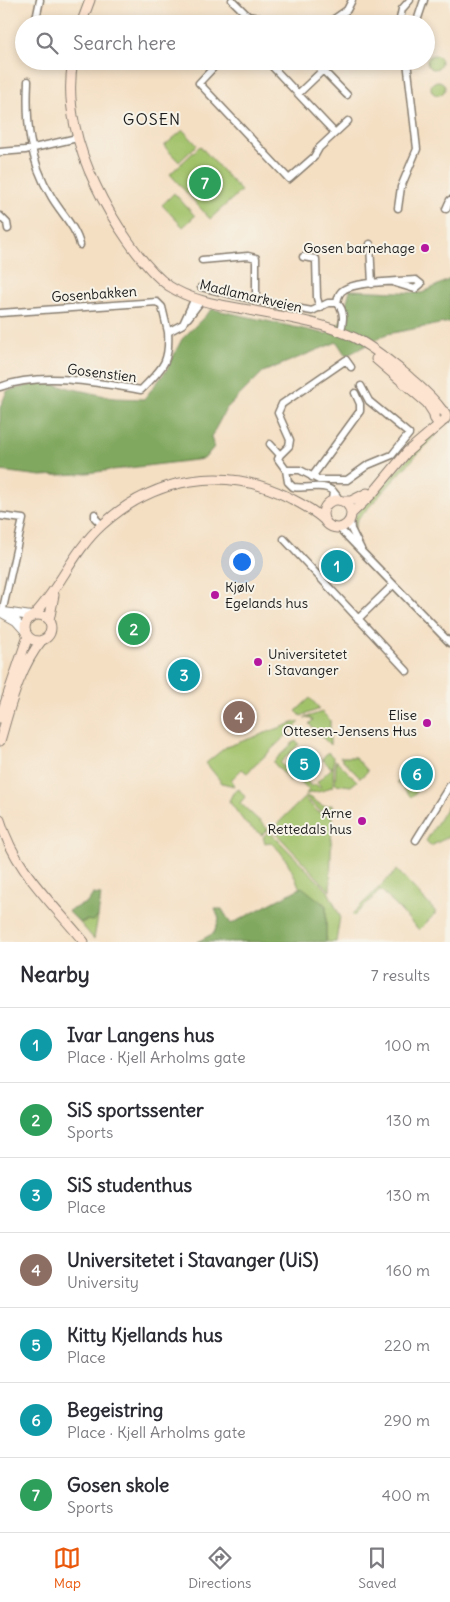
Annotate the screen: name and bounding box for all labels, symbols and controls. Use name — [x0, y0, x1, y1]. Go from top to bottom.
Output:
search box — [15, 15, 435, 70]
icon: search — [33, 29, 61, 57]
text: Search here — [73, 31, 176, 55]
district label: GOSEN — [123, 109, 181, 129]
pin: 7 — [189, 164, 221, 202]
place label: Gosen barnehage — [303, 239, 415, 257]
marker: Gosen barnehage — [419, 242, 431, 254]
street label: Madlamarkveien — [198, 275, 304, 317]
street label: Gosenbakken — [51, 282, 137, 306]
street label: Gosenstien — [66, 360, 138, 386]
pin: 1 — [321, 547, 353, 585]
your location — [229, 549, 255, 575]
place label: Kjølv Egelands hus — [225, 578, 308, 612]
marker: Kjølv Egelands hus — [209, 589, 221, 601]
pin: 2 — [118, 610, 150, 648]
place label: Universitetet i Stavanger — [268, 645, 347, 679]
pin: 3 — [168, 656, 200, 694]
marker: Universitetet i Stavanger — [252, 656, 264, 668]
pin: 4 — [223, 698, 255, 736]
place label: Elise Ottesen-Jensens Hus — [283, 706, 417, 740]
marker: Elise Ottesen-Jensens Hus — [421, 717, 433, 729]
pin: 5 — [288, 745, 320, 783]
pin: 6 — [401, 755, 433, 793]
place label: Arne Rettedals hus — [267, 804, 352, 838]
marker: Arne Rettedals hus — [356, 815, 368, 827]
text: Nearby — [20, 961, 90, 988]
text: 7 results — [371, 965, 430, 985]
text: Ivar Langens hus — [67, 1023, 214, 1047]
text: 1 — [33, 1035, 39, 1055]
text: 100 m — [385, 1035, 430, 1055]
text: Place · Kjell Arholms gate — [67, 1047, 246, 1067]
text: SiS sportssenter — [67, 1098, 204, 1122]
text: 2 — [32, 1110, 40, 1130]
text: 130 m — [386, 1110, 430, 1130]
text: Sports — [67, 1122, 113, 1142]
text: SiS studenthus — [67, 1173, 192, 1197]
text: 3 — [31, 1185, 41, 1205]
text: 130 m — [386, 1185, 430, 1205]
text: Place — [67, 1197, 106, 1217]
text: Universitetet i Stavanger (UiS) — [67, 1248, 319, 1272]
text: 4 — [31, 1260, 41, 1280]
text: 160 m — [386, 1260, 430, 1280]
text: University — [67, 1272, 139, 1292]
text: Kitty Kjellands hus — [67, 1323, 223, 1347]
text: 5 — [31, 1335, 41, 1355]
text: 220 m — [384, 1335, 430, 1355]
text: Place — [67, 1347, 106, 1367]
text: Begeistring — [67, 1398, 163, 1422]
text: 6 — [31, 1410, 41, 1430]
text: 290 m — [384, 1410, 430, 1430]
text: Place · Kjell Arholms gate — [67, 1422, 246, 1442]
text: Gosen skole — [67, 1473, 169, 1497]
text: 7 — [32, 1485, 40, 1505]
text: 400 m — [382, 1485, 430, 1505]
text: Sports — [67, 1497, 113, 1517]
tab: Map — [53, 1544, 81, 1592]
tab: Directions — [188, 1544, 251, 1592]
tab: Saved — [358, 1544, 397, 1592]

